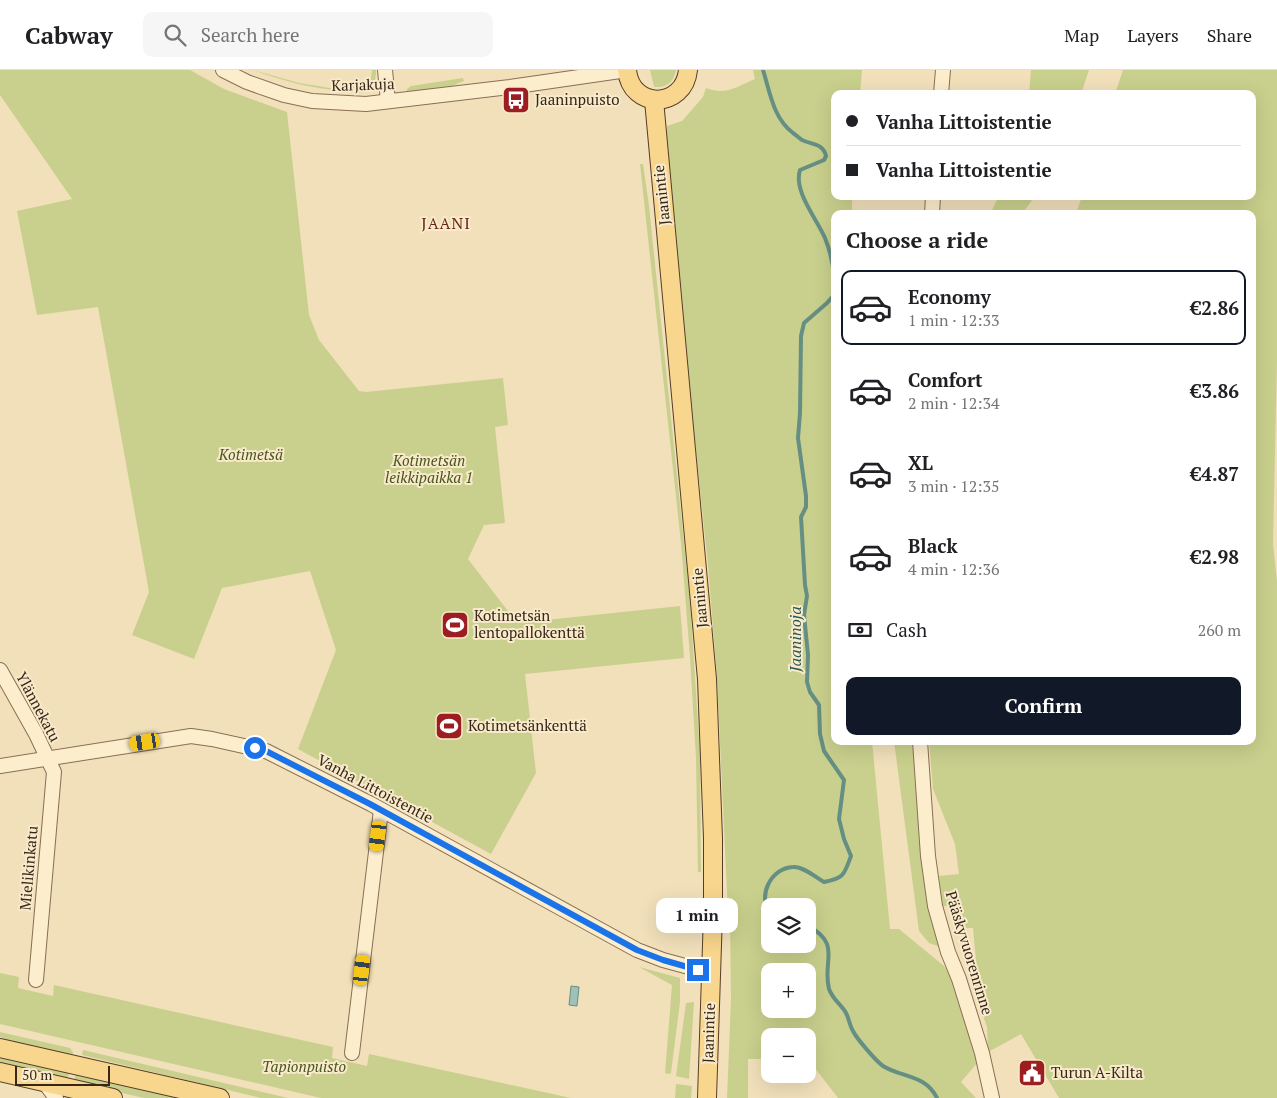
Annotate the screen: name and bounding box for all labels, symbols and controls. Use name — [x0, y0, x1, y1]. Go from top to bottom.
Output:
search box — [143, 12, 493, 57]
text: Cabway — [25, 19, 113, 51]
icon: search — [161, 21, 189, 49]
text: Search here — [201, 22, 300, 47]
text: Map — [1064, 23, 1099, 47]
text: Layers — [1127, 23, 1179, 47]
text: Share — [1207, 23, 1252, 47]
street label: Karjakuja — [331, 73, 395, 95]
bus stop icon: Jaaninpuisto — [501, 85, 531, 115]
place label: Jaaninpuisto — [535, 89, 620, 109]
text: Vanha Littoistentie — [876, 109, 1052, 134]
text: Vanha Littoistentie — [876, 157, 1052, 182]
street label: Jaanintie — [648, 164, 674, 226]
district label: JAANI — [421, 212, 471, 234]
text: Choose a ride — [846, 225, 988, 254]
text: Economy — [908, 284, 991, 309]
icon: car — [848, 285, 893, 330]
text: €2.86 — [1190, 295, 1239, 320]
text: 1 min · 12:33 — [908, 309, 1000, 331]
text: Comfort — [908, 367, 983, 392]
icon: car — [848, 368, 893, 413]
text: €3.86 — [1190, 378, 1239, 403]
text: 2 min · 12:34 — [908, 392, 1000, 414]
park label: Kotimetsä — [218, 444, 283, 464]
park label: Kotimetsän leikkipaikka 1 — [385, 450, 473, 487]
text: XL — [908, 450, 933, 475]
icon: car — [848, 451, 893, 496]
text: €4.87 — [1190, 461, 1239, 486]
text: 3 min · 12:35 — [908, 475, 1000, 497]
text: Black — [908, 533, 958, 558]
icon: car — [848, 534, 893, 579]
text: €2.98 — [1190, 544, 1239, 569]
text: 4 min · 12:36 — [908, 558, 1000, 580]
street label: Jaanintie — [686, 567, 712, 629]
place label: Kotimetsän lentopallokenttä — [474, 605, 585, 642]
water label: Jaaninoja — [784, 606, 806, 673]
sports icon: Kotimetsän lentopallokenttä — [440, 610, 470, 640]
icon: cash — [846, 616, 874, 644]
text: Cash — [886, 617, 927, 642]
text: 260 m — [1198, 619, 1241, 641]
street label: Ylännekatu — [12, 668, 66, 745]
button: Confirm — [846, 677, 1241, 735]
sports icon: Kotimetsänkenttä — [434, 711, 464, 741]
place label: Kotimetsänkenttä — [468, 715, 587, 735]
car — [129, 732, 160, 752]
route start — [244, 737, 266, 759]
street label: Vanha Littoistentie — [314, 749, 437, 827]
car — [368, 820, 387, 852]
street label: Mielikinkatu — [14, 824, 42, 911]
street label: Pääskyvuorenrinne — [942, 888, 998, 1017]
callout: 1 min — [657, 898, 739, 932]
map controls — [761, 898, 816, 1083]
button: layers — [761, 898, 816, 953]
text: 1 min — [675, 904, 719, 926]
car — [352, 954, 371, 986]
route end — [687, 959, 709, 981]
button: + — [761, 963, 816, 1018]
street label: Jaanintie — [697, 1003, 719, 1063]
button: − — [761, 1028, 816, 1083]
park label: Tapionpuisto — [262, 1056, 346, 1076]
public building icon: Turun A-Kilta — [1017, 1058, 1047, 1088]
place label: Turun A-Kilta — [1051, 1062, 1143, 1082]
scale bar — [15, 1063, 110, 1086]
text: 50 m — [22, 1065, 52, 1084]

